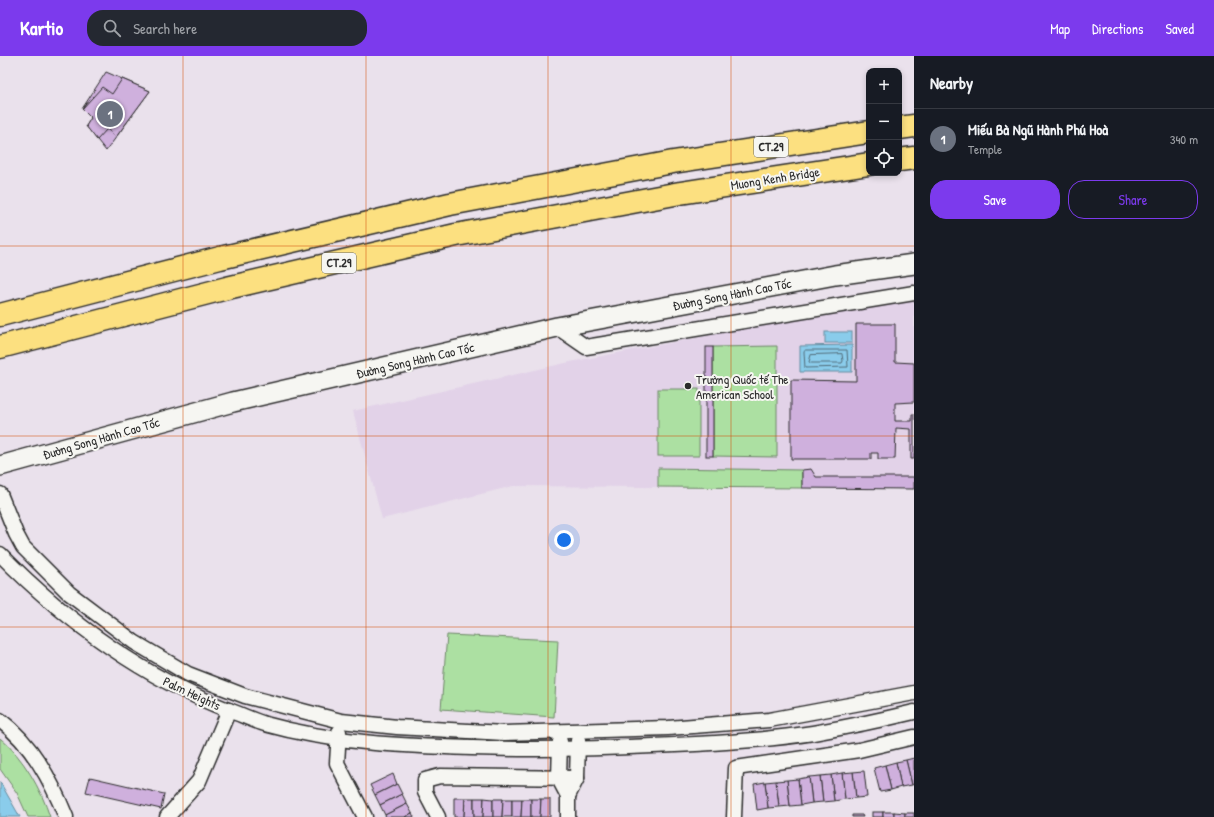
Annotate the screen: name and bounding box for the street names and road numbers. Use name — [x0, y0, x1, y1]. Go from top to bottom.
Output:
road number: CT.29 — [754, 137, 788, 157]
street label: Muong Kenh Bridge — [729, 162, 821, 194]
road number: CT.29 — [322, 253, 356, 273]
street label: Đường Song Hành Cao Tốc — [671, 274, 793, 314]
street label: Đường Song Hành Cao Tốc — [354, 338, 476, 382]
street label: Đường Song Hành Cao Tốc — [41, 413, 161, 463]
street label: Palm Heights — [160, 672, 224, 714]

